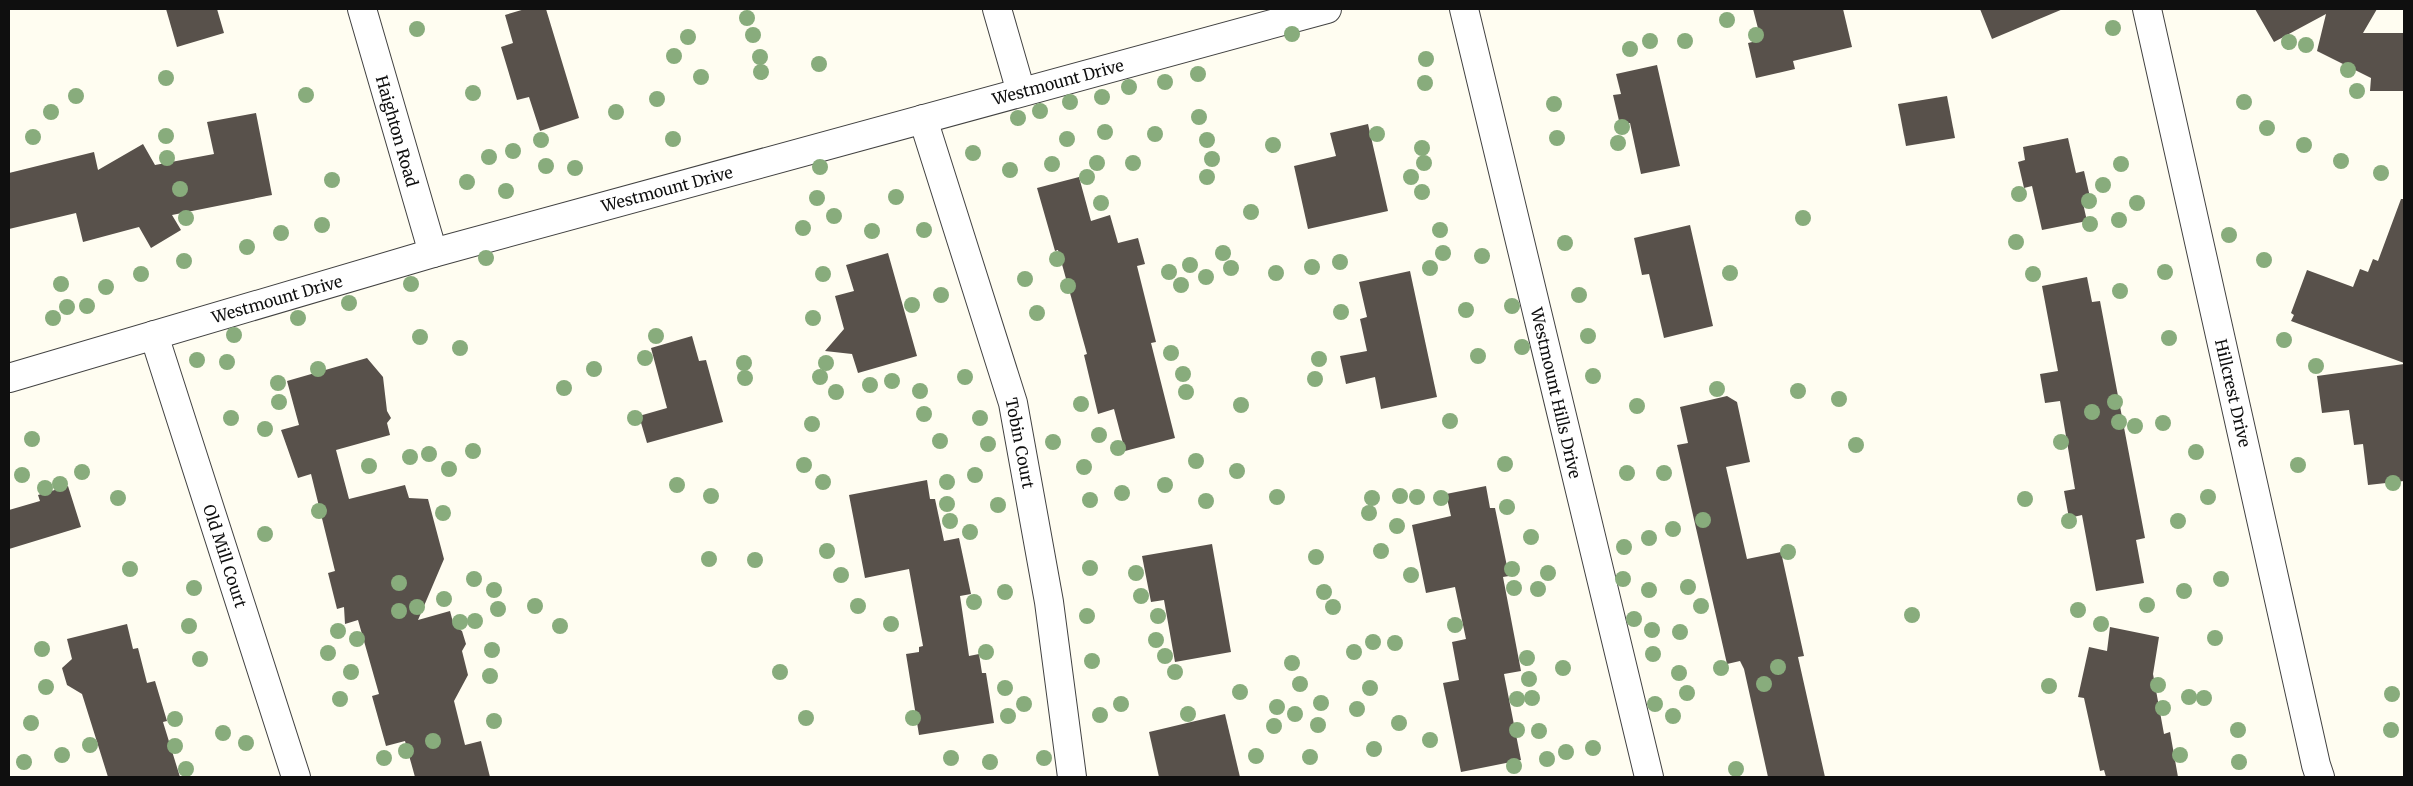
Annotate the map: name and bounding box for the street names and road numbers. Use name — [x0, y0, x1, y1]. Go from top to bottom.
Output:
street label: Westmount Drive — [989, 55, 1126, 109]
street label: Haighton Road — [372, 73, 423, 189]
street label: Westmount Drive — [598, 162, 735, 216]
street label: Westmount Drive — [208, 271, 345, 328]
street label: Westmount Hills Drive — [1526, 305, 1585, 480]
street label: Hillcrest Drive — [2211, 337, 2255, 449]
street label: Tobin Court — [1001, 396, 1039, 491]
street label: Old Mill Court — [199, 502, 251, 611]

